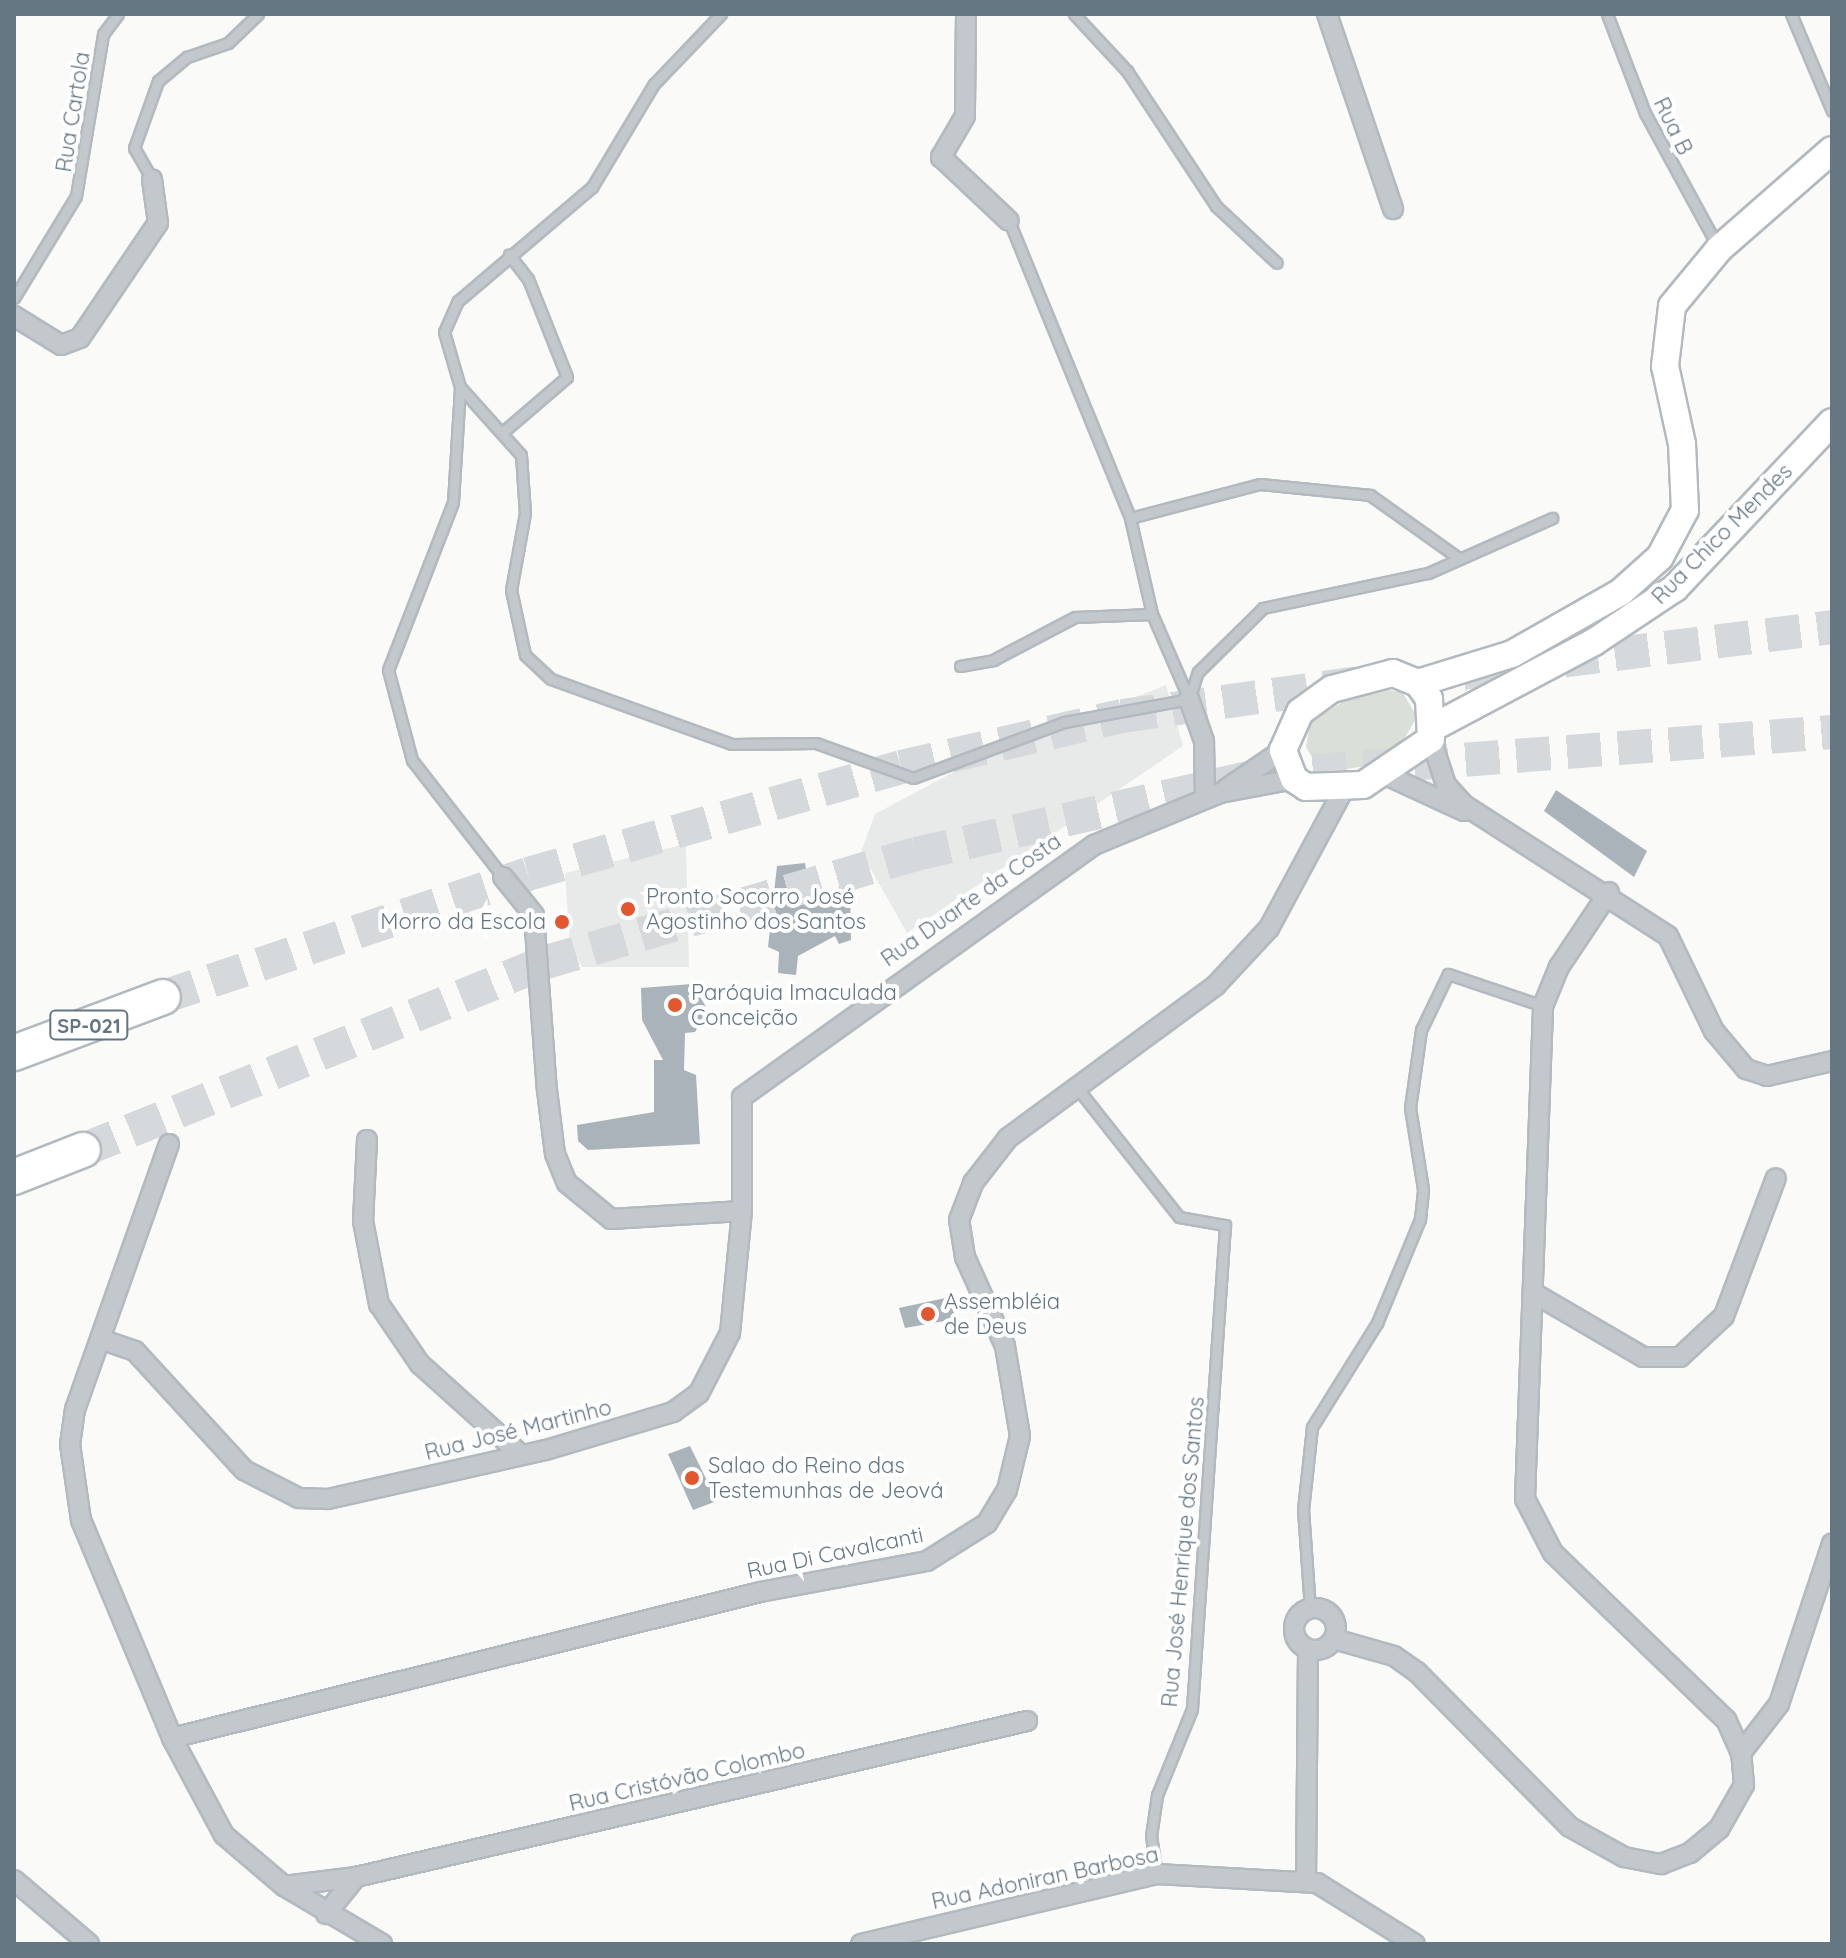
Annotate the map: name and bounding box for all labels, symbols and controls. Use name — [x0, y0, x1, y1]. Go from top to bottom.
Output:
street label: Rua Cartola — [50, 50, 96, 174]
street label: Rua B — [1648, 93, 1698, 159]
street label: Rua Chico Mendes — [1646, 458, 1798, 610]
street label: Rua Duarte da Costa — [876, 828, 1066, 972]
place label: Pronto Socorro José Agostinho dos Santos — [646, 883, 866, 934]
marker: Pronto Socorro José Agostinho dos Santos — [617, 898, 639, 920]
place label: Morro da Escola — [380, 909, 546, 935]
marker: Morro da Escola — [553, 913, 571, 931]
place label: Paróquia Imaculada Conceição — [691, 979, 897, 1030]
marker: Paróquia Imaculada Conceição — [666, 996, 684, 1014]
road number: SP-021 — [49, 1009, 129, 1041]
place label: Assembléia de Deus — [944, 1288, 1060, 1340]
marker: Assembléia de Deus — [919, 1305, 937, 1323]
street label: Rua José Martinho — [422, 1394, 614, 1466]
street label: Rua José Henrique dos Santos — [1156, 1396, 1210, 1708]
place label: Salao do Reino das Testemunhas de Jeová — [708, 1452, 944, 1504]
marker: Salao do Reino das Testemunhas de Jeová — [683, 1469, 701, 1487]
street label: Rua Di Cavalcanti — [744, 1521, 926, 1585]
street label: Rua Cristóvão Colombo — [566, 1737, 808, 1817]
street label: Rua Adoniran Barbosa — [929, 1841, 1161, 1915]

